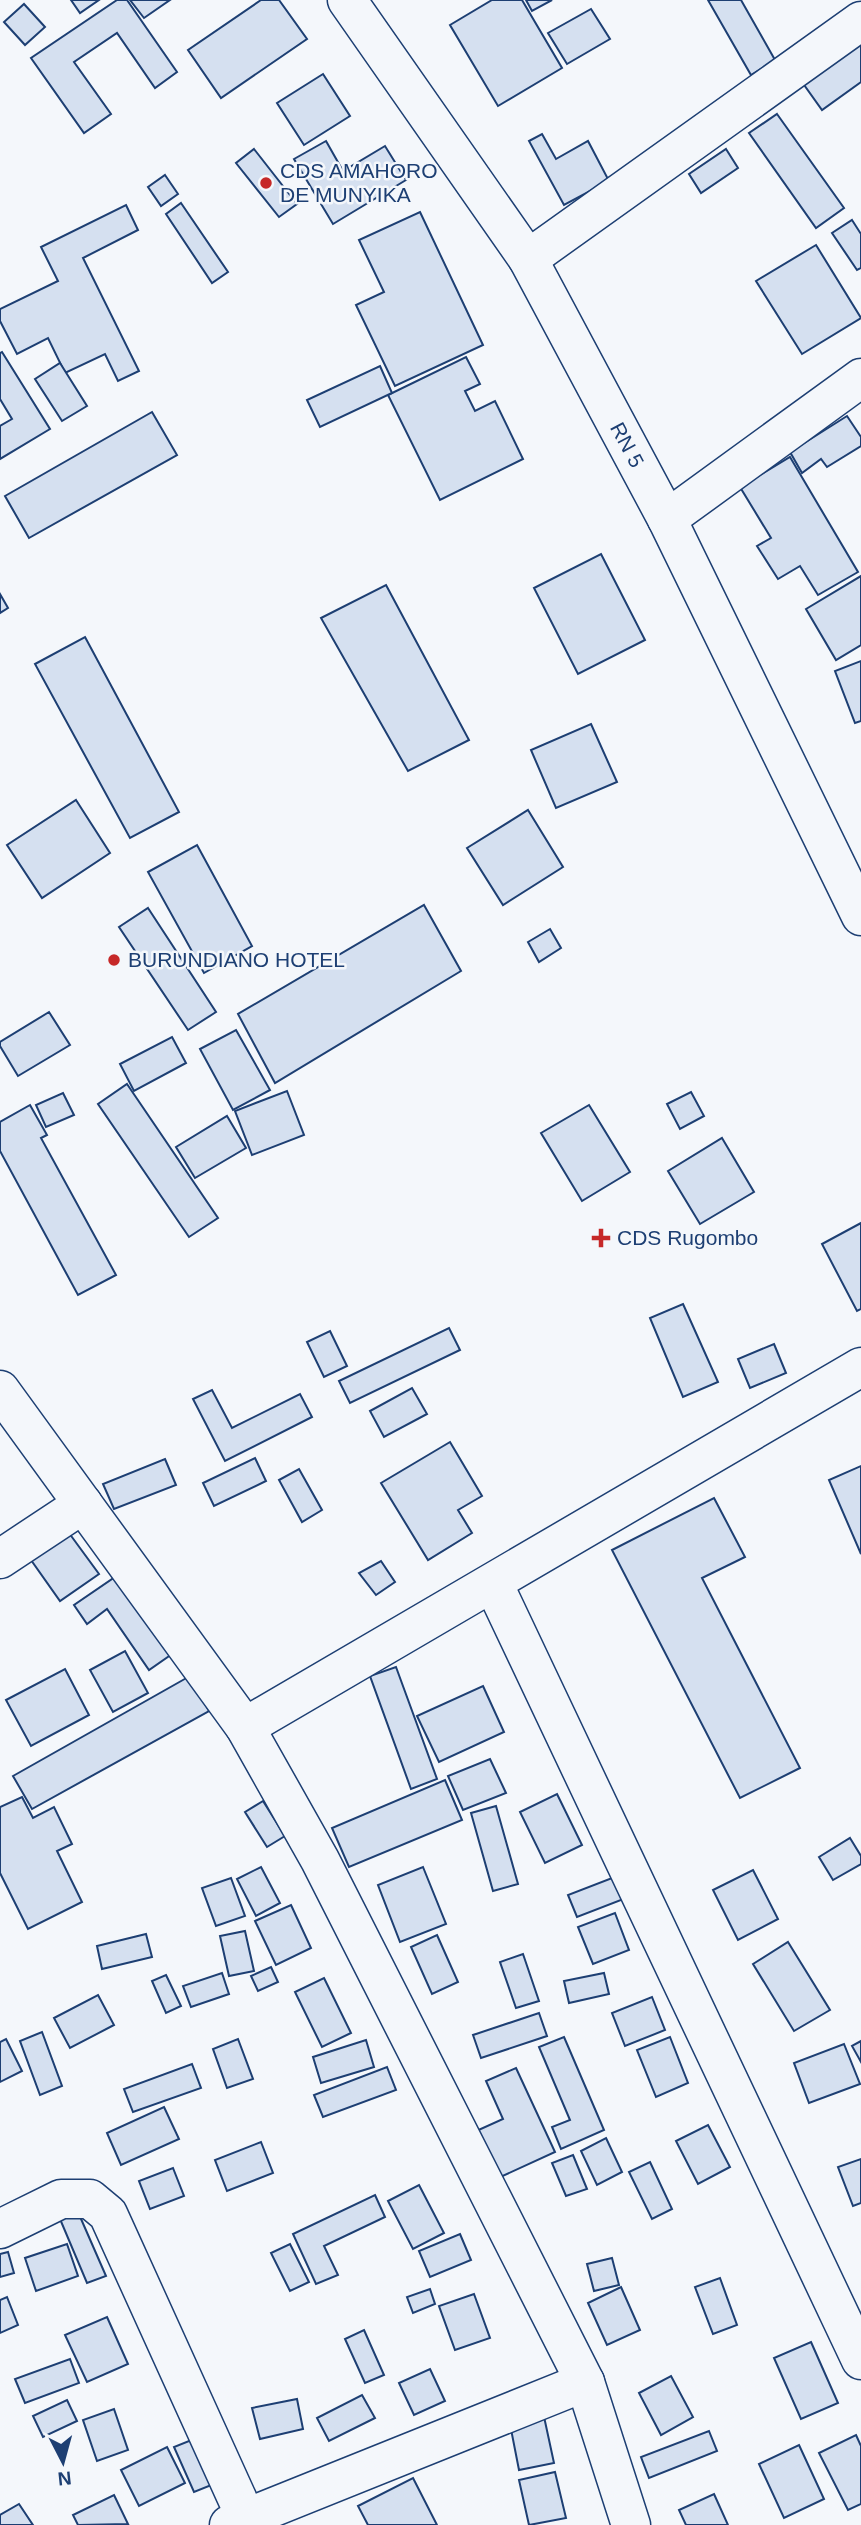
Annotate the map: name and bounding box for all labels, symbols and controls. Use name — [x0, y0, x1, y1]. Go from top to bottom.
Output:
place label: CDS AMAHORO DE MUNYIKA — [280, 159, 438, 206]
marker: CDS AMAHORO DE MUNYIKA — [258, 175, 274, 191]
street label: RN 5 — [606, 418, 649, 471]
place label: BURUNDIANO HOTEL — [128, 948, 345, 971]
marker: BURUNDIANO HOTEL — [106, 952, 122, 968]
place label: CDS Rugombo — [617, 1226, 758, 1249]
marker: CDS Rugombo — [591, 1228, 611, 1248]
north arrow — [28, 2427, 98, 2497]
text: N — [57, 2467, 73, 2490]

